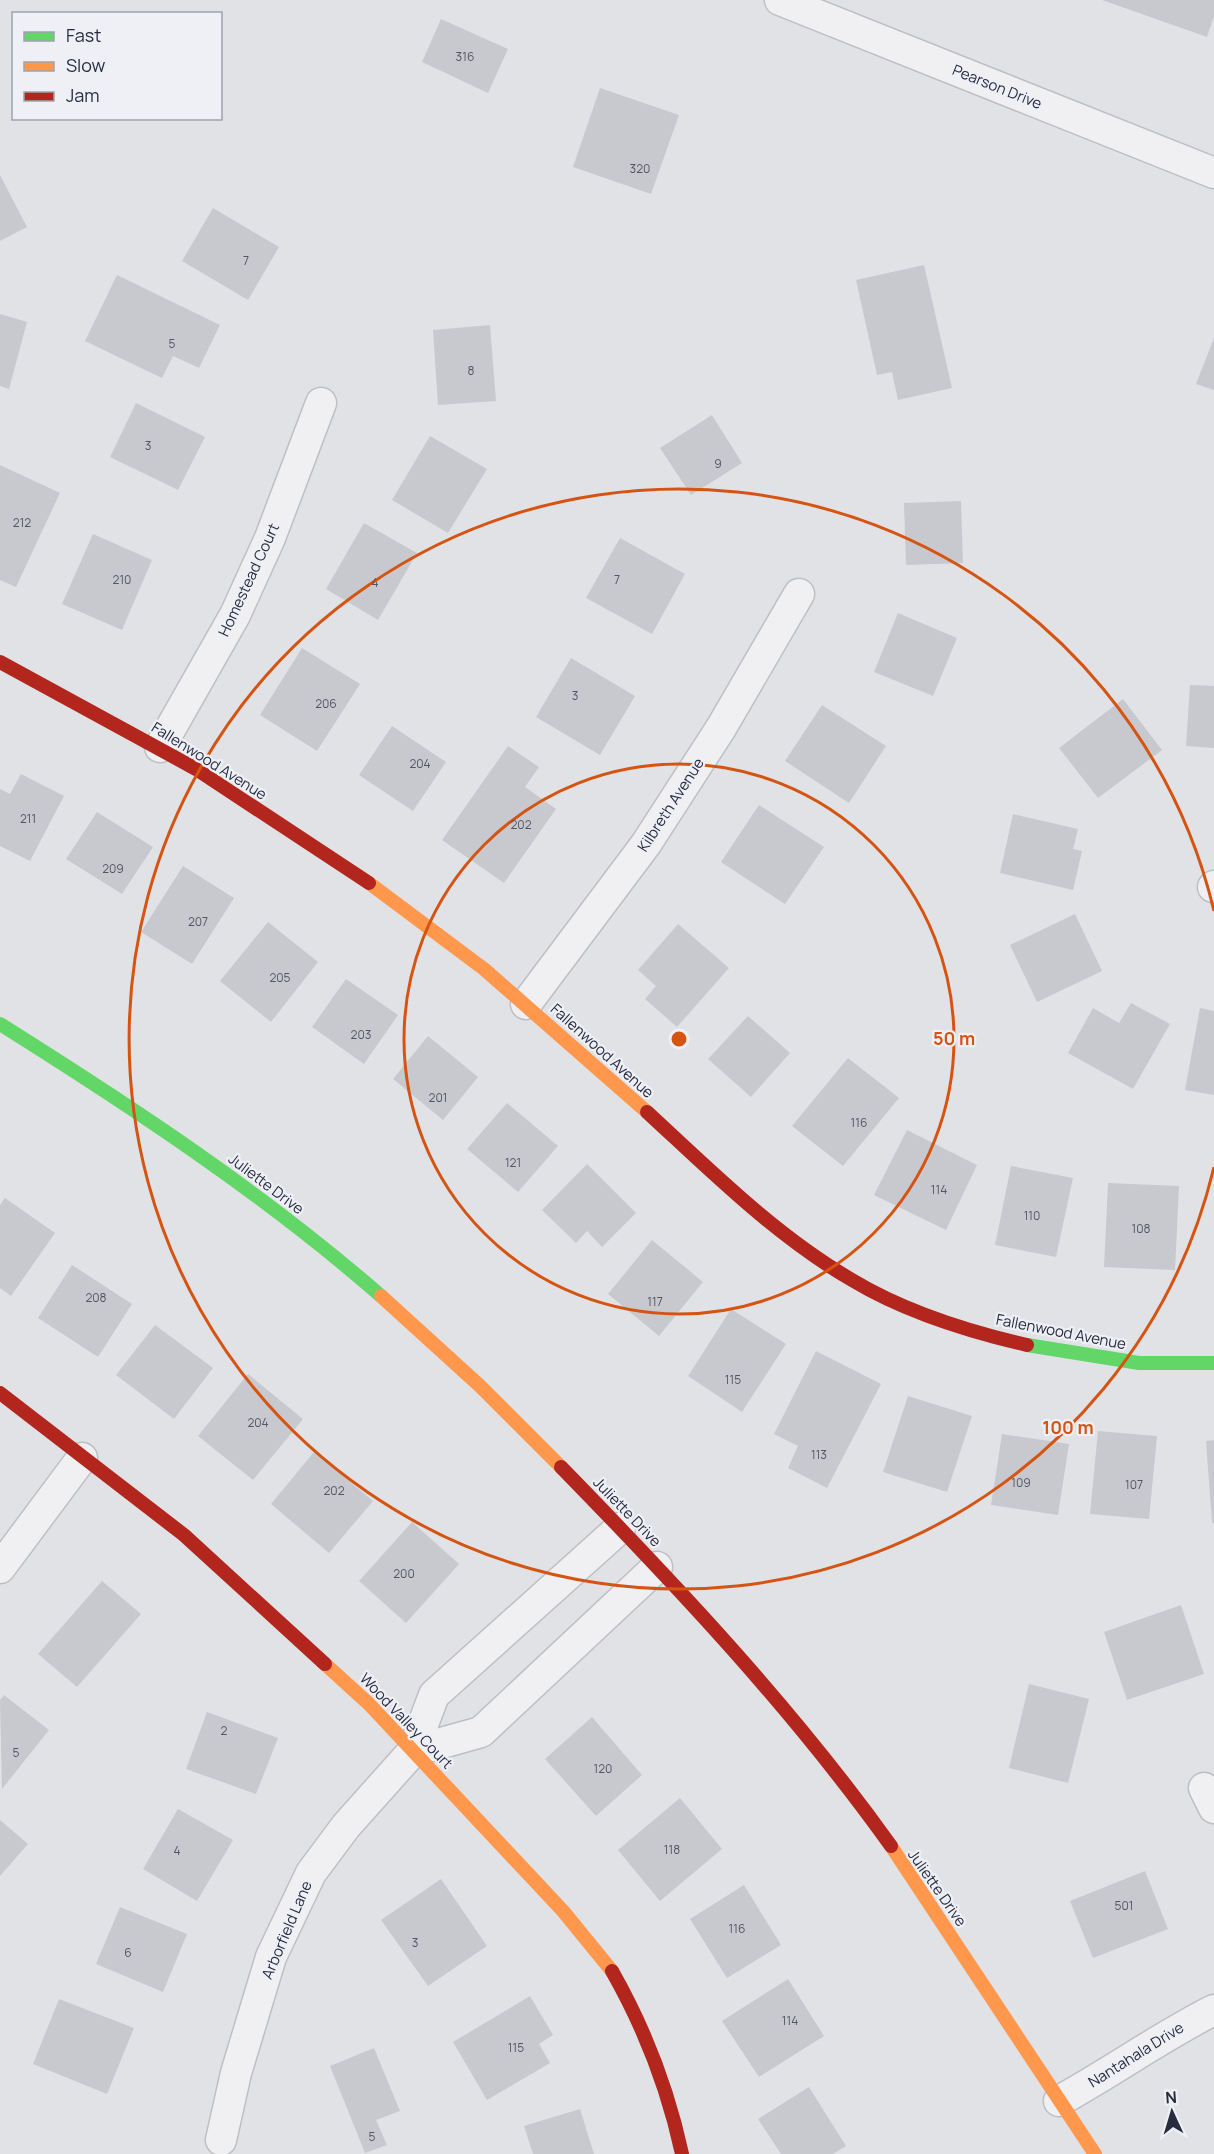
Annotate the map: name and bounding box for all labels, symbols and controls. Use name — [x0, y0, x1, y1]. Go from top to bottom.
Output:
legend — [12, 12, 222, 120]
text: Fast — [66, 23, 101, 47]
house number: 316 — [456, 48, 474, 65]
text: Slow — [66, 53, 106, 77]
street label: Pearson Drive — [949, 59, 1045, 114]
text: Jam — [66, 83, 100, 107]
house number: 320 — [630, 160, 650, 177]
house number: 7 — [243, 252, 249, 269]
house number: 5 — [169, 335, 176, 352]
house number: 8 — [468, 362, 475, 379]
house number: 3 — [145, 437, 151, 454]
house number: 9 — [714, 455, 722, 472]
house number: 212 — [13, 514, 31, 531]
street label: Homestead Court — [213, 520, 284, 640]
house number: 210 — [113, 571, 131, 588]
house number: 7 — [614, 571, 620, 588]
house number: 4 — [371, 574, 379, 591]
house number: 3 — [572, 687, 578, 704]
house number: 206 — [315, 695, 337, 712]
street label: Fallenwood Avenue — [148, 717, 271, 805]
street label: Kilbreth Avenue — [632, 753, 709, 856]
house number: 204 — [409, 755, 431, 772]
house number: 211 — [20, 810, 36, 827]
house number: 202 — [510, 816, 532, 833]
house number: 209 — [102, 860, 124, 877]
house number: 207 — [188, 913, 208, 930]
house number: 205 — [269, 969, 291, 986]
street label: Fallenwood Avenue — [546, 999, 659, 1103]
house number: 203 — [351, 1026, 371, 1043]
text: 50 m — [933, 1026, 975, 1050]
centre of rings — [669, 1029, 689, 1049]
house number: 201 — [429, 1089, 447, 1106]
house number: 116 — [851, 1114, 867, 1131]
street label: Juliette Drive — [224, 1148, 309, 1219]
house number: 121 — [505, 1154, 521, 1171]
house number: 114 — [931, 1181, 947, 1198]
house number: 110 — [1024, 1207, 1040, 1224]
house number: 108 — [1132, 1220, 1151, 1237]
house number: 208 — [85, 1289, 107, 1306]
house number: 117 — [647, 1293, 663, 1310]
street label: Fallenwood Avenue — [994, 1309, 1128, 1354]
house number: 115 — [725, 1371, 741, 1388]
house number: 204 — [247, 1414, 269, 1431]
text: 100 m — [1042, 1415, 1094, 1439]
house number: 113 — [811, 1446, 827, 1463]
street label: Juliette Drive — [589, 1472, 666, 1551]
house number: 109 — [1011, 1474, 1031, 1491]
house number: 107 — [1125, 1476, 1143, 1493]
house number: 202 — [323, 1482, 345, 1499]
house number: 200 — [393, 1565, 415, 1582]
street label: Wood Valley Court — [355, 1668, 458, 1773]
house number: 2 — [221, 1722, 228, 1739]
house number: 5 — [13, 1744, 20, 1761]
house number: 120 — [594, 1760, 612, 1777]
house number: 118 — [664, 1841, 680, 1858]
house number: 4 — [173, 1842, 181, 1859]
street label: Juliette Drive — [903, 1845, 972, 1931]
street label: Arborfield Lane — [256, 1877, 317, 1982]
house number: 501 — [1115, 1897, 1133, 1914]
house number: 116 — [729, 1920, 745, 1937]
house number: 3 — [412, 1934, 418, 1951]
house number: 6 — [124, 1944, 132, 1961]
house number: 114 — [782, 2012, 798, 2029]
street label: Nantahala Drive — [1084, 2017, 1188, 2092]
house number: 115 — [508, 2039, 524, 2056]
north arrow — [1142, 2082, 1202, 2142]
text: N — [1164, 2086, 1177, 2108]
house number: 5 — [369, 2128, 376, 2145]

